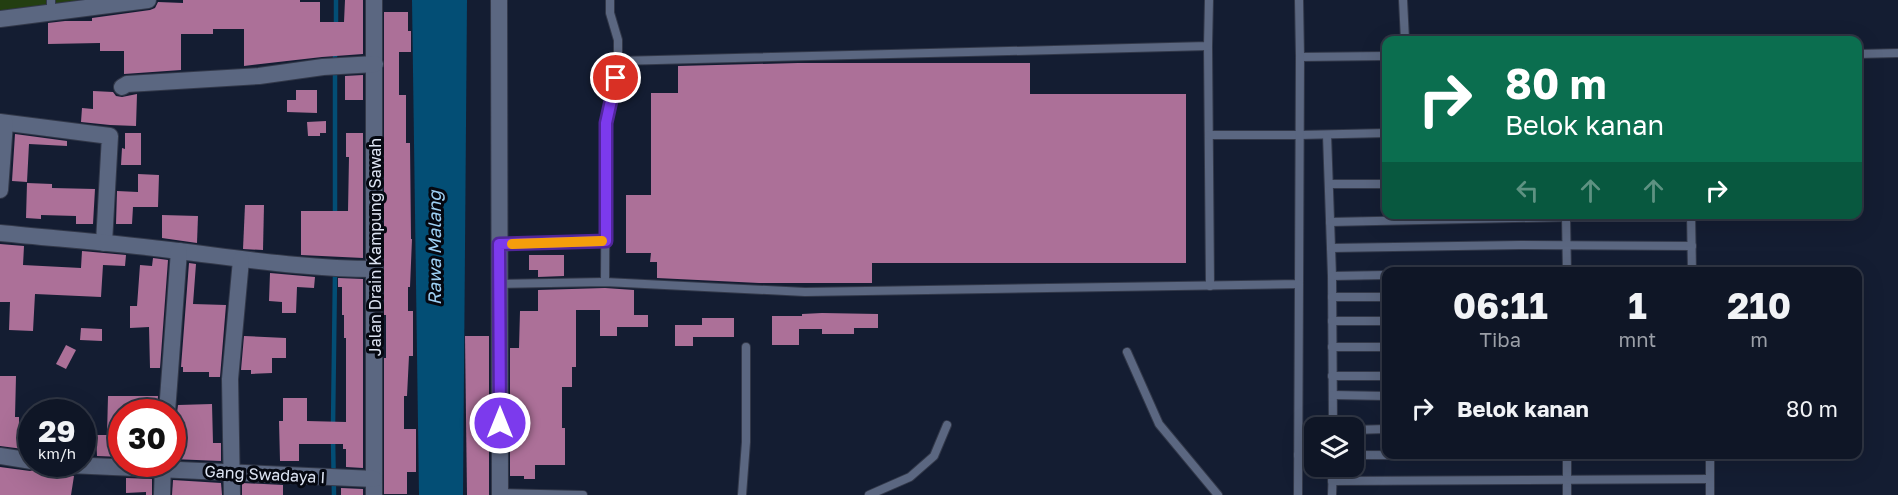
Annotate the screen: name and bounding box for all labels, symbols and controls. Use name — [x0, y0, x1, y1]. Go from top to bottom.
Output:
pin — [590, 52, 641, 103]
text: 80 m — [1505, 58, 1606, 108]
icon: right — [1406, 60, 1484, 138]
icon: arrive — [599, 61, 632, 94]
text: Belok kanan — [1505, 109, 1664, 141]
street label: Jalan Drain Kampung Sawah — [365, 138, 385, 356]
icon: left — [1511, 174, 1544, 207]
icon: ahead — [1574, 174, 1607, 207]
icon: ahead — [1637, 174, 1670, 207]
icon: right — [1700, 174, 1733, 207]
water label: Rawa Malang — [423, 189, 445, 305]
text: 06:11 — [1453, 284, 1548, 327]
text: 1 — [1628, 284, 1647, 327]
text: 210 — [1727, 284, 1791, 327]
text: Tiba — [1480, 327, 1521, 351]
text: mnt — [1619, 327, 1656, 351]
text: m — [1750, 327, 1768, 351]
position arrow — [468, 391, 532, 455]
icon: right — [1406, 392, 1439, 425]
text: Belok kanan — [1457, 395, 1589, 422]
text: 80 m — [1786, 395, 1838, 422]
speed limit sign: 30 — [108, 399, 186, 477]
text: 29 — [38, 413, 76, 449]
map controls — [1304, 417, 1364, 477]
button: layers — [1304, 417, 1364, 477]
text: km/h — [38, 444, 76, 462]
street label: Gang Swadaya I — [204, 461, 326, 487]

